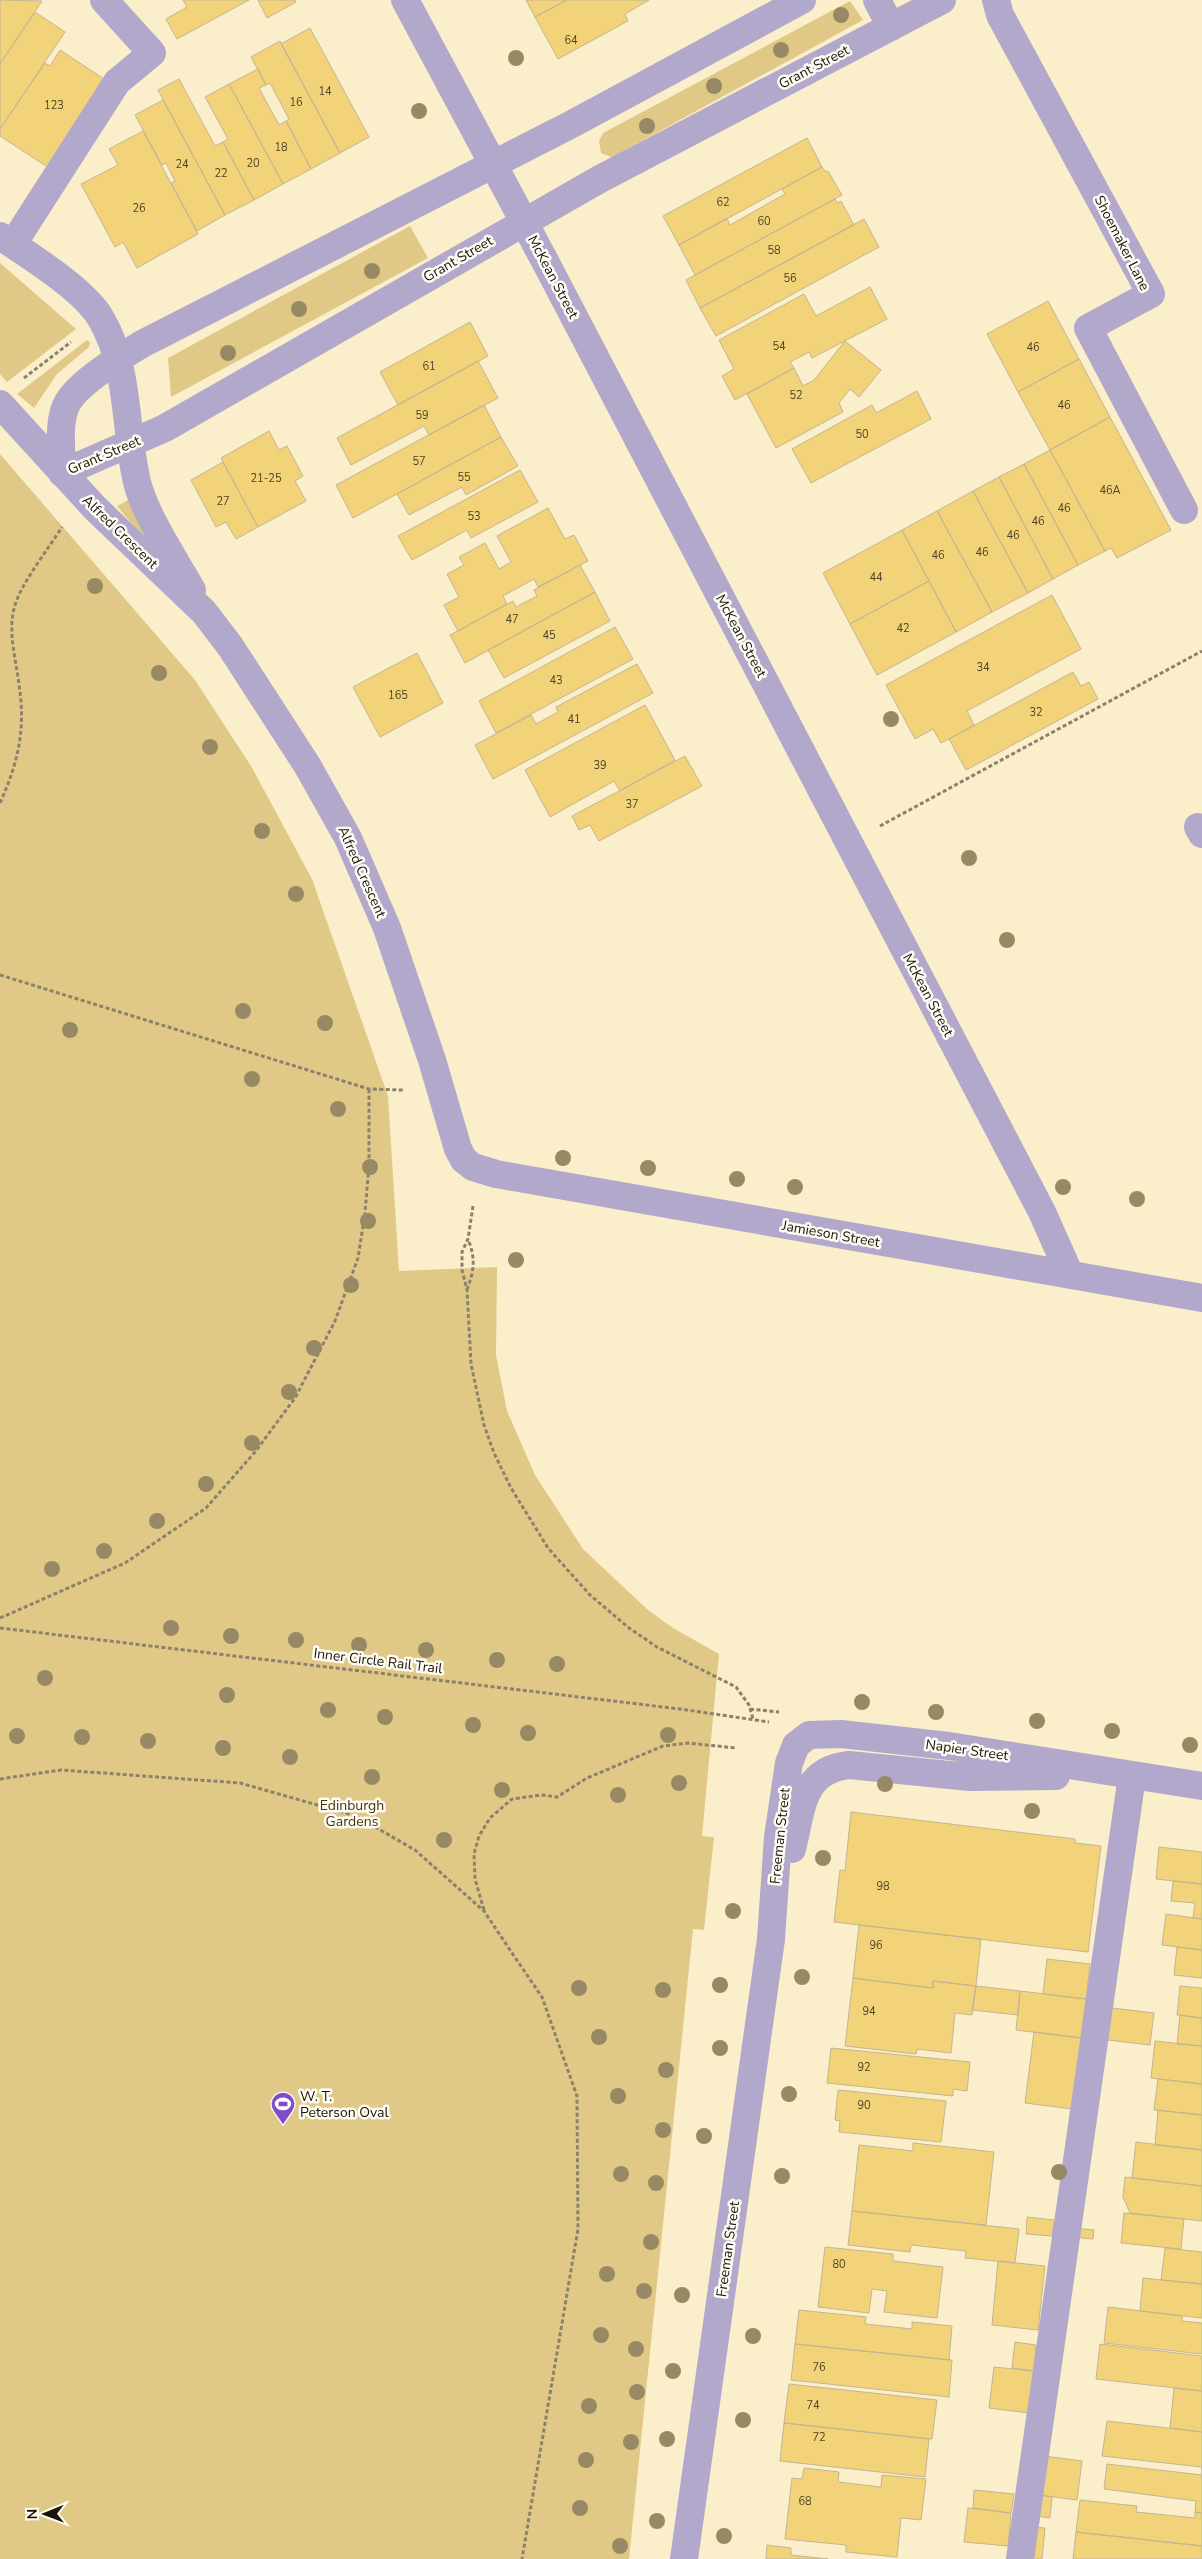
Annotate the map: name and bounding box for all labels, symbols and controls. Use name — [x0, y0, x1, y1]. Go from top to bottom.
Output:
house number: 64 — [564, 33, 578, 48]
street label: Grant Street — [775, 40, 853, 94]
house number: 14 — [318, 84, 332, 99]
house number: 16 — [289, 95, 303, 110]
house number: 123 — [44, 98, 64, 113]
house number: 18 — [274, 140, 288, 155]
house number: 20 — [246, 156, 260, 171]
house number: 24 — [175, 157, 189, 172]
house number: 22 — [214, 166, 228, 181]
street label: Shoemaker Lane — [1090, 192, 1154, 294]
house number: 62 — [716, 195, 730, 210]
house number: 26 — [132, 201, 146, 216]
house number: 60 — [757, 214, 771, 229]
street label: Grant Street — [420, 231, 496, 287]
street label: McKean Street — [523, 232, 583, 322]
house number: 58 — [767, 243, 781, 258]
house number: 56 — [783, 271, 797, 286]
house number: 54 — [772, 339, 786, 354]
house number: 46 — [1026, 340, 1040, 355]
house number: 61 — [422, 359, 436, 374]
house number: 52 — [789, 388, 803, 403]
house number: 46 — [1057, 398, 1071, 413]
house number: 59 — [415, 408, 429, 423]
house number: 50 — [855, 427, 869, 442]
street label: Grant Street — [65, 431, 143, 479]
house number: 57 — [412, 454, 426, 469]
house number: 55 — [457, 470, 471, 485]
house number: 21-25 — [250, 471, 282, 486]
house number: 46A — [1099, 483, 1121, 498]
street label: Alfred Crescent — [78, 491, 162, 573]
house number: 27 — [216, 494, 230, 509]
house number: 46 — [1057, 501, 1071, 516]
house number: 53 — [467, 509, 481, 524]
house number: 46 — [1031, 514, 1045, 529]
house number: 46 — [1006, 528, 1020, 543]
house number: 46 — [975, 545, 989, 560]
house number: 46 — [931, 548, 945, 563]
house number: 44 — [869, 570, 883, 585]
street label: McKean Street — [711, 591, 771, 681]
house number: 47 — [505, 612, 519, 627]
house number: 42 — [896, 621, 910, 636]
house number: 45 — [542, 628, 556, 643]
house number: 34 — [976, 660, 990, 675]
house number: 43 — [549, 673, 563, 688]
house number: 165 — [388, 688, 408, 703]
house number: 32 — [1029, 705, 1043, 720]
house number: 41 — [567, 712, 581, 727]
house number: 39 — [593, 758, 607, 773]
house number: 37 — [625, 797, 639, 812]
street label: Alfred Crescent — [333, 823, 391, 921]
street label: McKean Street — [898, 950, 958, 1040]
street label: Jamieson Street — [780, 1216, 881, 1252]
street label: Inner Circle Rail Trail — [313, 1644, 444, 1678]
street label: Napier Street — [924, 1735, 1010, 1765]
street label: Freeman Street — [766, 1787, 795, 1885]
park label: Edinburgh Gardens — [320, 1796, 384, 1831]
house number: 98 — [876, 1879, 890, 1894]
house number: 96 — [869, 1938, 883, 1953]
house number: 94 — [862, 2004, 876, 2019]
house number: 92 — [857, 2060, 871, 2075]
place label: W. T. Peterson Oval — [300, 2087, 390, 2122]
sports icon: W. T. Peterson Oval — [270, 2091, 296, 2125]
house number: 90 — [857, 2098, 871, 2113]
street label: Freeman Street — [712, 2200, 744, 2298]
house number: 80 — [832, 2257, 846, 2272]
house number: 76 — [812, 2360, 826, 2375]
house number: 74 — [806, 2398, 820, 2413]
house number: 72 — [812, 2430, 826, 2445]
north arrow — [20, 2489, 70, 2539]
house number: 68 — [798, 2494, 812, 2509]
text: N — [23, 2509, 42, 2520]

